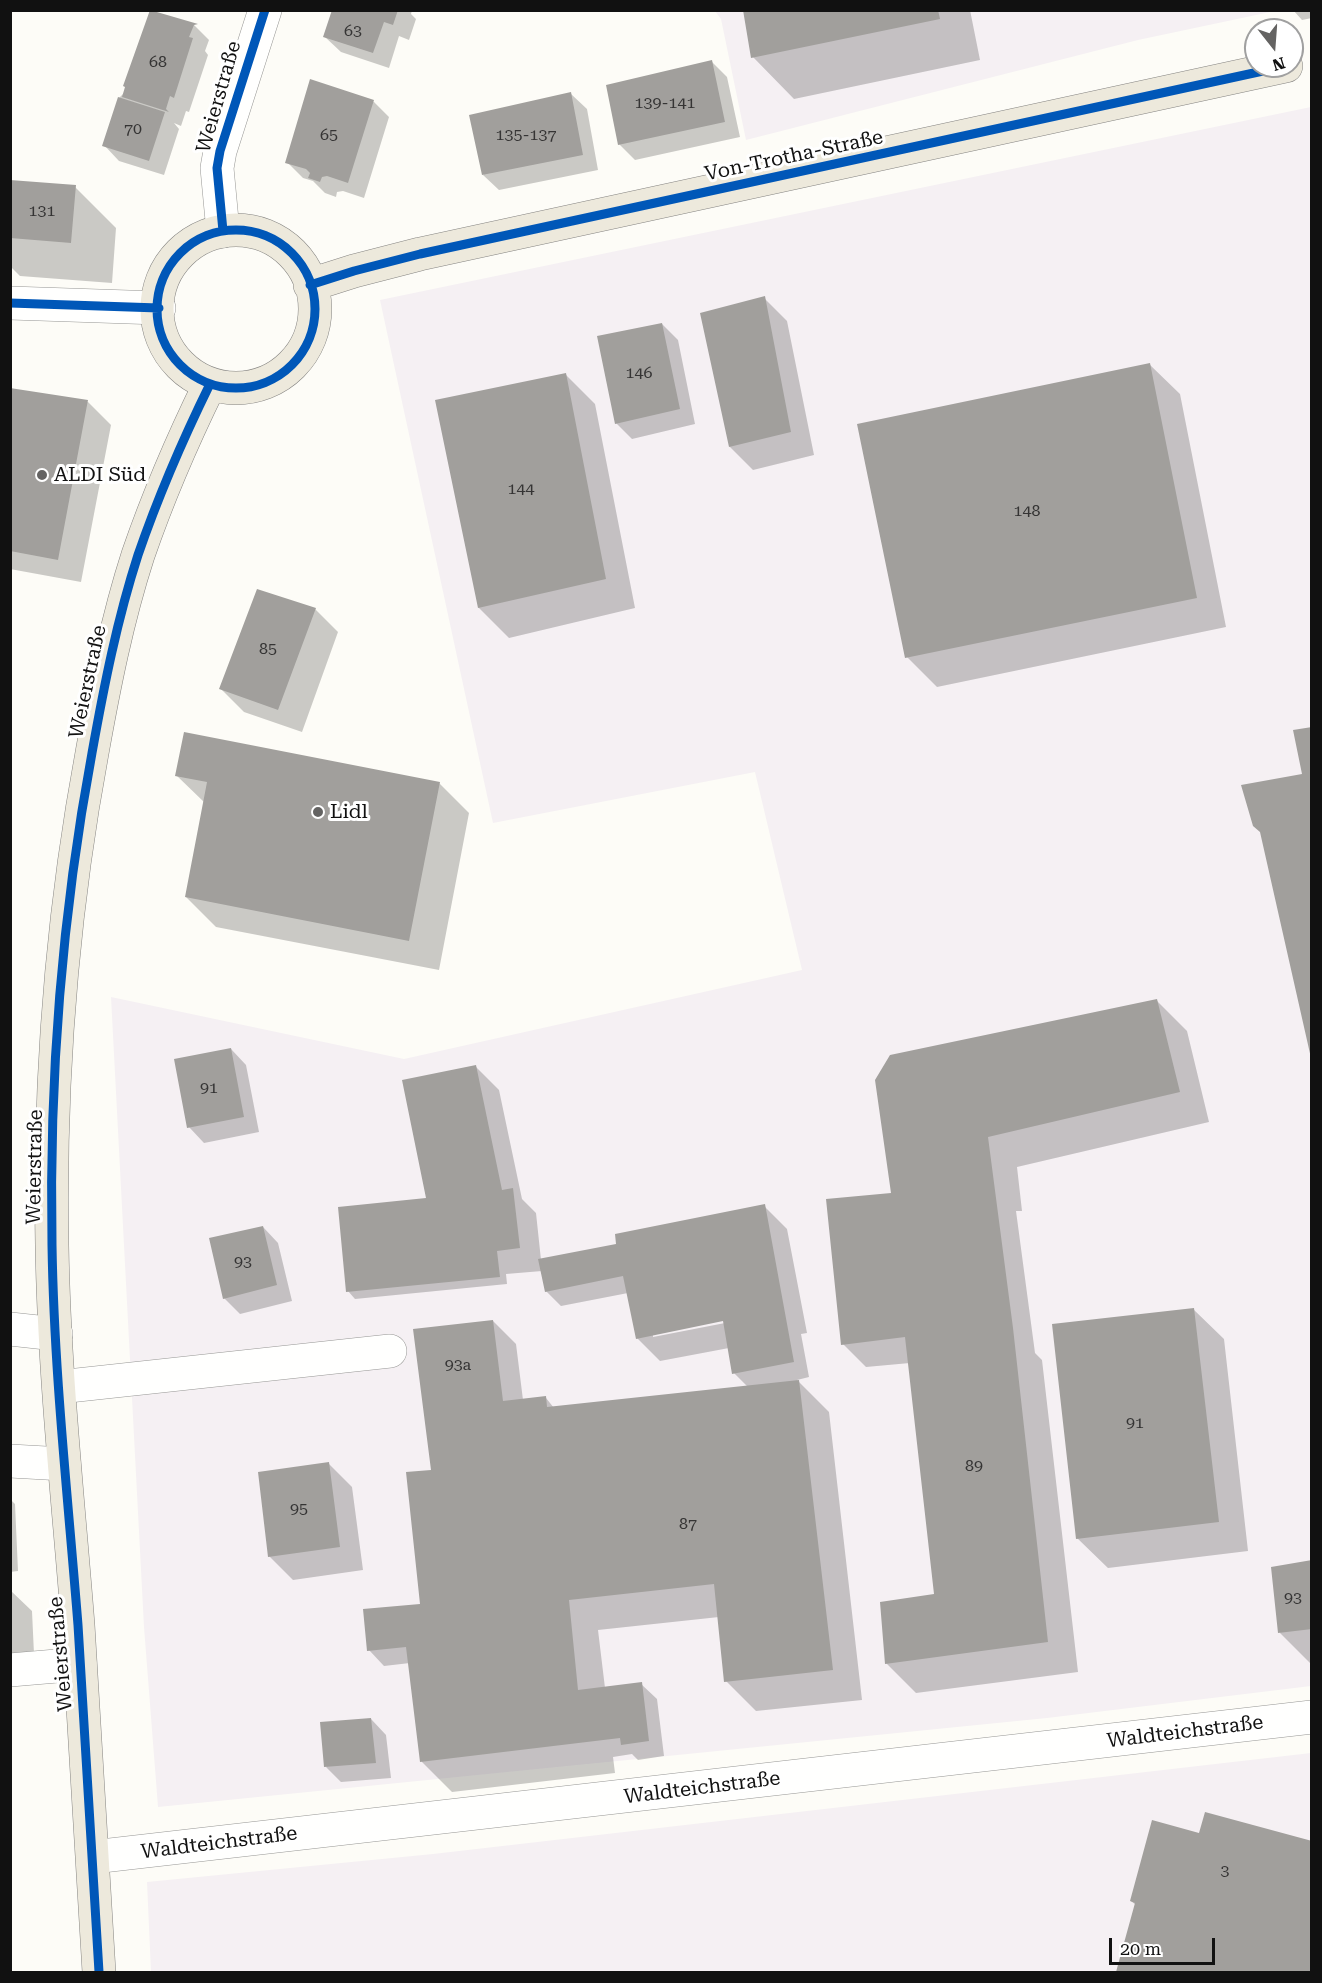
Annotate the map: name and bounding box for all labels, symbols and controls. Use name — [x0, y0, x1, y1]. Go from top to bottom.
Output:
north arrow — [1244, 18, 1304, 78]
house number: 63 — [344, 21, 362, 41]
street label: Weierstraße — [192, 38, 246, 156]
house number: 68 — [149, 52, 167, 72]
text: N — [1270, 53, 1288, 75]
house number: 139-141 — [635, 93, 695, 113]
house number: 70 — [124, 119, 142, 139]
house number: 65 — [320, 125, 338, 145]
house number: 135-137 — [496, 125, 556, 145]
street label: Von-Trotha-Straße — [703, 125, 885, 187]
house number: 131 — [29, 201, 55, 221]
house number: 146 — [626, 363, 652, 383]
place label: ALDI Süd — [54, 463, 146, 487]
marker: ALDI Süd — [35, 468, 49, 482]
house number: 144 — [508, 479, 534, 499]
house number: 148 — [1014, 501, 1040, 521]
street label: Weierstraße — [64, 623, 112, 741]
house number: 85 — [259, 639, 277, 659]
place label: Lidl — [330, 800, 368, 824]
marker: Lidl — [311, 805, 325, 819]
house number: 91 — [200, 1078, 218, 1098]
street label: Weierstraße — [22, 1109, 48, 1225]
house number: 93 — [234, 1252, 252, 1272]
house number: 93a — [445, 1355, 471, 1375]
house number: 91 — [1126, 1413, 1144, 1433]
house number: 89 — [965, 1456, 983, 1476]
house number: 95 — [290, 1499, 308, 1519]
house number: 87 — [679, 1514, 697, 1534]
house number: 93 — [1284, 1588, 1302, 1608]
street label: Weierstraße — [44, 1596, 78, 1712]
street label: Waldteichstraße — [1105, 1711, 1265, 1753]
street label: Waldteichstraße — [622, 1767, 782, 1809]
street label: Waldteichstraße — [139, 1822, 299, 1864]
house number: 3 — [1221, 1861, 1229, 1881]
scale bar — [1112, 1926, 1218, 1964]
text: 20 m — [1120, 1938, 1161, 1959]

